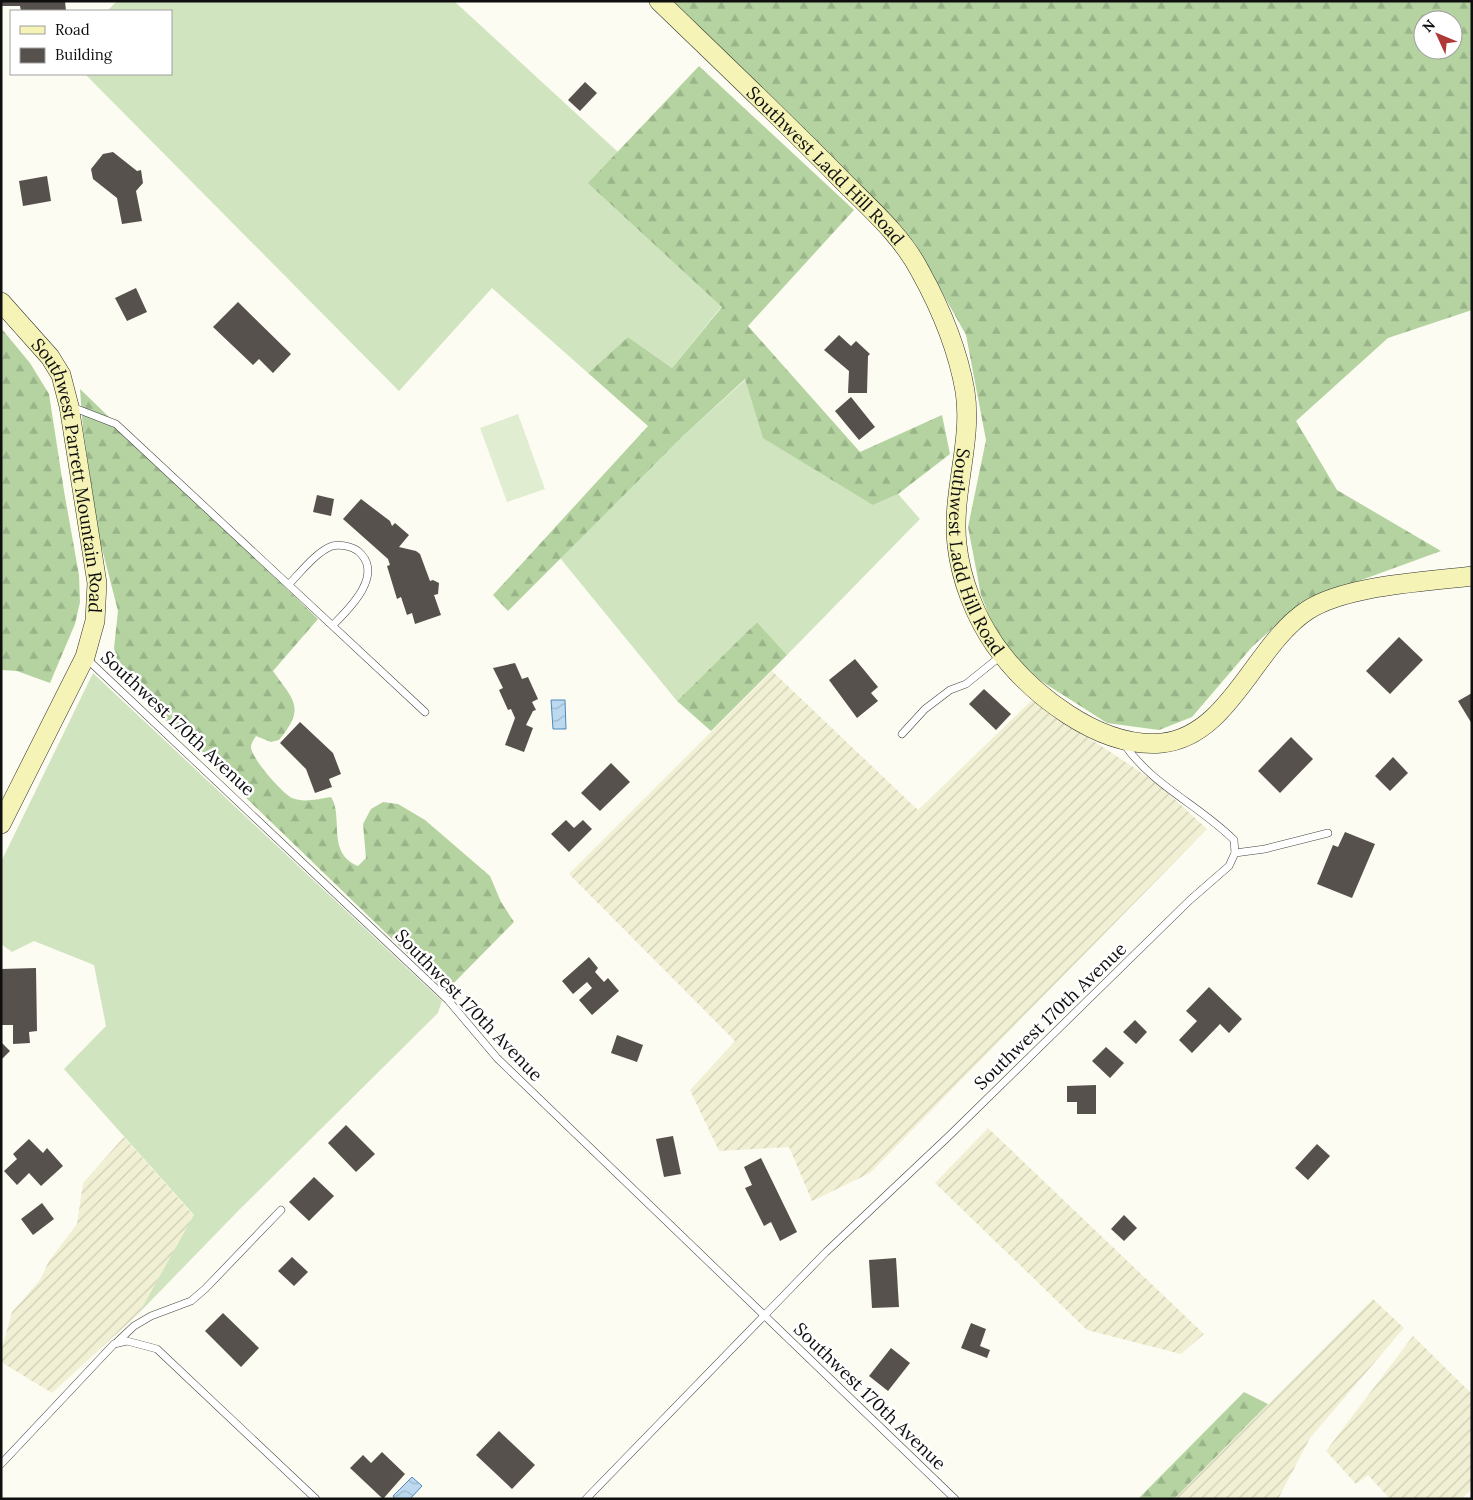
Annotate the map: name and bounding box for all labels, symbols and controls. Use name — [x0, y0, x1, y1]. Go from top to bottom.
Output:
legend — [10, 10, 172, 75]
north arrow — [1413, 10, 1463, 60]
text: N — [1418, 16, 1439, 36]
text: Road — [55, 20, 90, 39]
text: Building — [55, 45, 113, 64]
street label: Southwest Ladd Hill Road — [742, 81, 910, 249]
street label: Southwest Parrett Mountain Road — [27, 333, 109, 614]
street label: Southwest Ladd Hill Road — [944, 447, 1010, 660]
street label: Southwest 170th Avenue — [96, 645, 260, 801]
street label: Southwest 170th Avenue — [390, 924, 548, 1086]
street label: Southwest 170th Avenue — [969, 937, 1131, 1095]
street label: Southwest 170th Avenue — [789, 1317, 951, 1475]

